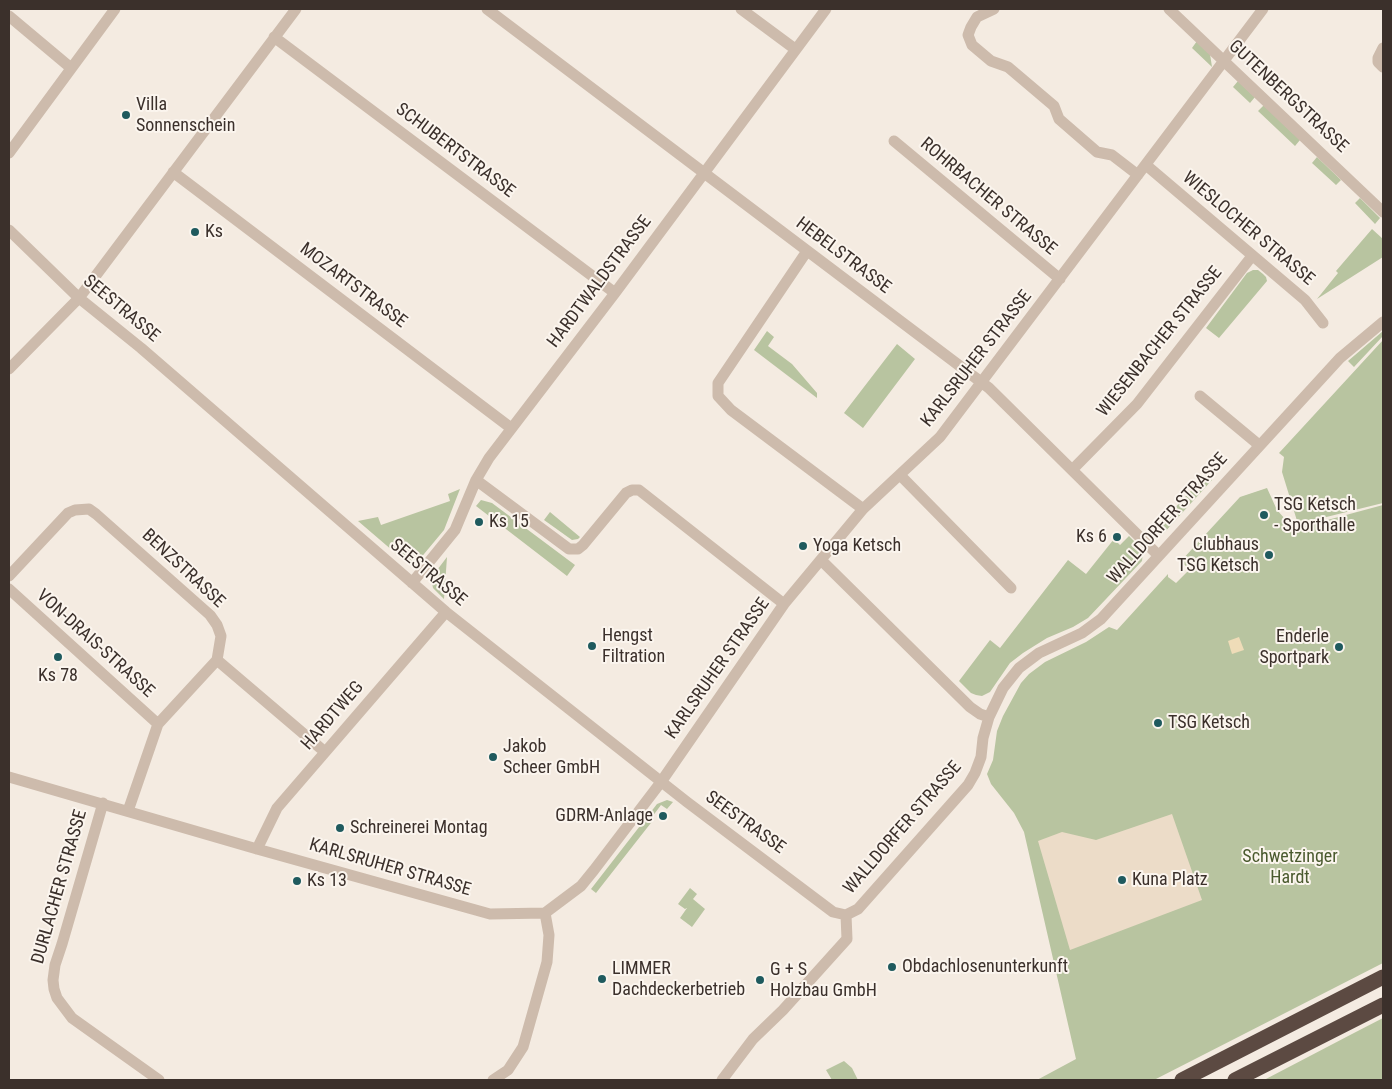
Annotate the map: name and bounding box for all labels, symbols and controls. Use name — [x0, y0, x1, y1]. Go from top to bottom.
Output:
street label: GUTENBERGSTRASSE — [1224, 36, 1352, 158]
place label: Villa Sonnenschein — [136, 94, 235, 136]
street label: SCHUBERTSTRASSE — [391, 99, 519, 203]
marker: Villa Sonnenschein — [120, 109, 132, 121]
street label: ROHRBACHER STRASSE — [915, 134, 1061, 260]
street label: WIESLOCHER STRASSE — [1178, 168, 1318, 290]
street label: HARDTWALDSTRASSE — [543, 212, 657, 352]
street label: HEBELSTRASSE — [791, 213, 895, 299]
place label: Ks — [205, 221, 223, 243]
marker: Ks — [189, 226, 201, 238]
street label: MOZARTSTRASSE — [295, 239, 411, 333]
street label: WIESENBACHER STRASSE — [1093, 263, 1227, 421]
street label: SEESTRASSE — [78, 271, 164, 347]
street label: KARLSRUHER STRASSE — [917, 286, 1037, 432]
street label: WALLDORFER STRASSE — [1103, 449, 1233, 589]
place label: TSG Ketsch - Sporthalle — [1274, 494, 1356, 536]
marker: TSG Ketsch - Sporthalle — [1258, 509, 1270, 521]
place label: Ks 15 — [489, 511, 529, 533]
marker: Ks 15 — [473, 516, 485, 528]
street label: BENZSTRASSE — [137, 525, 229, 613]
place label: Ks 6 — [1076, 526, 1107, 548]
marker: Ks 6 — [1111, 531, 1123, 543]
place label: Clubhaus TSG Ketsch — [1177, 534, 1259, 576]
street label: SEESTRASSE — [385, 535, 471, 611]
place label: Yoga Ketsch — [813, 535, 901, 557]
marker: Yoga Ketsch — [797, 540, 809, 552]
marker: Clubhaus TSG Ketsch — [1263, 549, 1275, 561]
street label: VON-DRAIS-STRASSE — [32, 585, 158, 703]
street label: KARLSRUHER STRASSE — [661, 594, 775, 744]
place label: Hengst Filtration — [602, 625, 665, 668]
place label: Enderle Sportpark — [1259, 626, 1329, 669]
marker: Hengst Filtration — [586, 640, 598, 652]
marker: Enderle Sportpark — [1333, 641, 1345, 653]
marker: Ks 78 — [52, 651, 64, 663]
place label: Ks 78 — [38, 665, 78, 687]
street label: HARDTWEG — [297, 677, 369, 755]
place label: TSG Ketsch — [1168, 712, 1250, 734]
marker: TSG Ketsch — [1152, 717, 1164, 729]
place label: Jakob Scheer GmbH — [503, 736, 600, 779]
marker: Jakob Scheer GmbH — [487, 751, 499, 763]
street label: WALLDORFER STRASSE — [839, 757, 967, 899]
street label: SEESTRASSE — [701, 787, 789, 859]
place label: GDRM-Anlage — [555, 805, 653, 827]
street label: DURLACHER STRASSE — [28, 808, 92, 966]
marker: GDRM-Anlage — [657, 810, 669, 822]
place label: Schreinerei Montag — [350, 817, 488, 839]
marker: Schreinerei Montag — [334, 822, 346, 834]
street label: KARLSRUHER STRASSE — [307, 835, 473, 901]
park label: Schwetzinger Hardt — [1242, 846, 1338, 889]
place label: Kuna Platz — [1132, 869, 1208, 891]
place label: Ks 13 — [307, 870, 347, 892]
marker: Kuna Platz — [1116, 874, 1128, 886]
marker: Ks 13 — [291, 875, 303, 887]
place label: Obdachlosenunterkunft — [902, 956, 1068, 978]
place label: LIMMER Dachdeckerbetrieb — [612, 958, 745, 1001]
place label: G + S Holzbau GmbH — [770, 959, 877, 1002]
marker: Obdachlosenunterkunft — [886, 961, 898, 973]
marker: LIMMER Dachdeckerbetrieb — [596, 973, 608, 985]
marker: G + S Holzbau GmbH — [754, 974, 766, 986]

